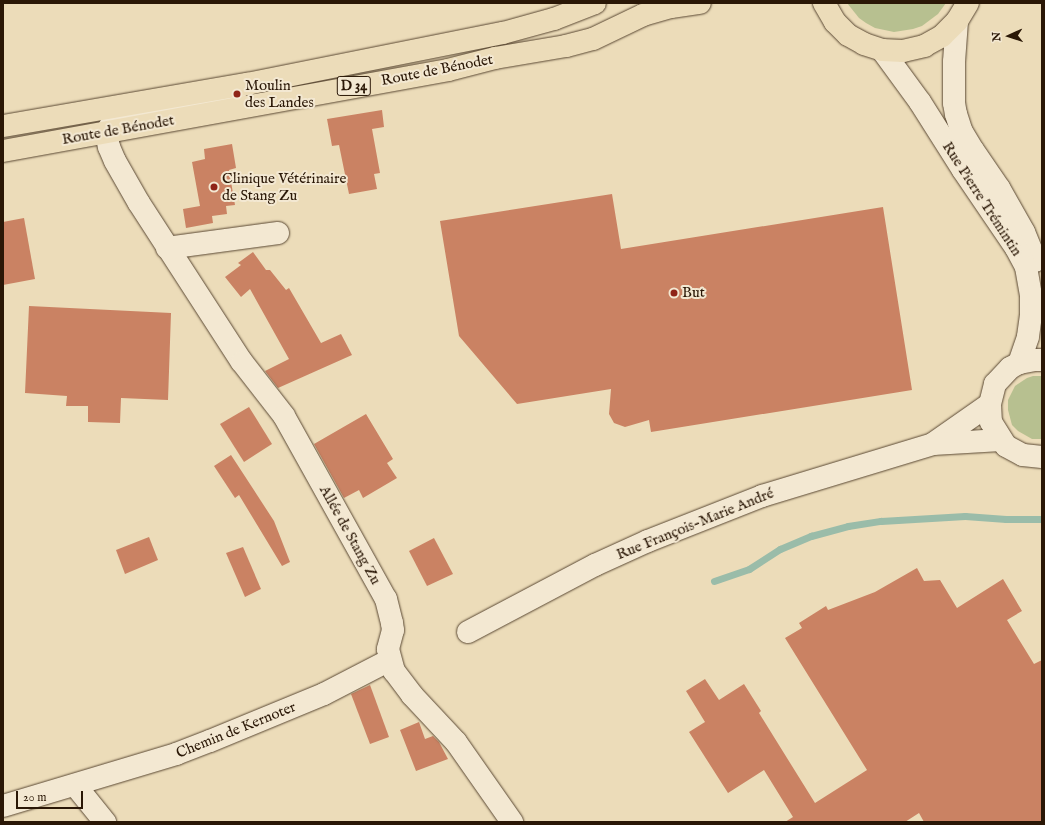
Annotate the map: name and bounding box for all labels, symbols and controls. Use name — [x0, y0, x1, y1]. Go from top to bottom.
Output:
north arrow — [989, 16, 1029, 56]
text: N — [990, 32, 1004, 42]
street label: Route de Bénodet — [380, 50, 494, 90]
road number: D 34 — [336, 74, 372, 98]
place label: Moulin des Landes — [245, 76, 314, 111]
marker: Moulin des Landes — [232, 89, 242, 99]
street label: Route de Bénodet — [61, 111, 175, 149]
street label: Rue Pierre Trémintin — [938, 138, 1026, 260]
place label: Clinique Vétérinaire de Stang Zu — [222, 169, 347, 204]
marker: Clinique Vétérinaire de Stang Zu — [209, 182, 219, 192]
place label: But — [682, 284, 705, 302]
marker: But — [669, 288, 679, 298]
street label: Allée de Stang Zu — [315, 482, 385, 588]
street label: Rue François-Marie André — [614, 484, 776, 564]
street label: Chemin de Kernoter — [174, 698, 298, 762]
scale bar — [18, 783, 85, 809]
text: 20 m — [23, 790, 46, 805]

